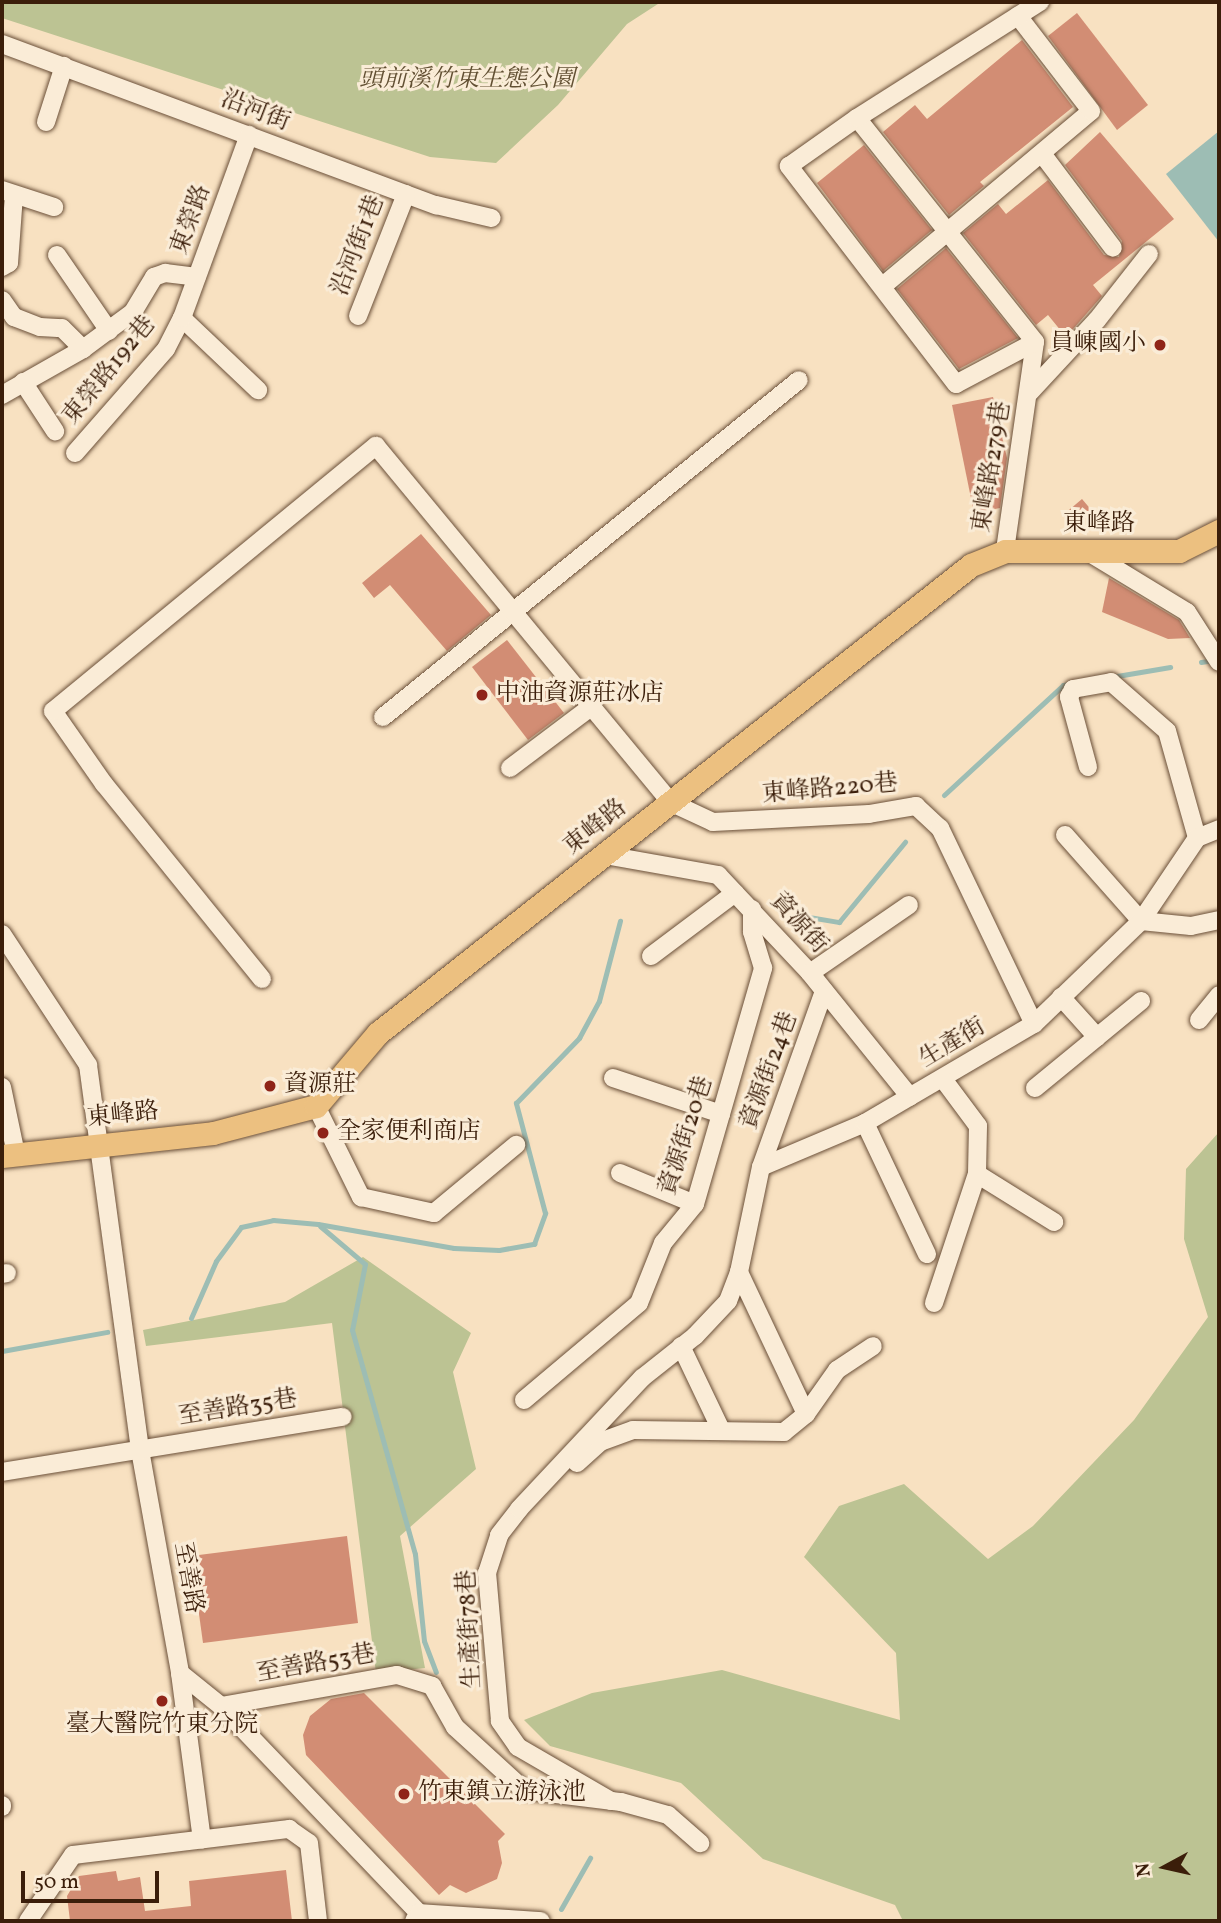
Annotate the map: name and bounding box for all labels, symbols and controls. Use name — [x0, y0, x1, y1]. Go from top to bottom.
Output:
park label: 頭前溪竹東生態公園 — [359, 67, 575, 95]
street label: 沿河街 — [216, 86, 294, 138]
street label: 東榮路 — [166, 181, 218, 259]
street label: 沿河街1巷 — [327, 192, 391, 300]
street label: 東榮路192巷 — [58, 311, 162, 431]
place label: 員崠國小 — [1050, 331, 1146, 359]
marker: 員崠國小 — [1152, 337, 1168, 353]
street label: 東峰路279巷 — [968, 399, 1018, 535]
street label: 東峰路 — [1063, 511, 1135, 539]
place label: 中油資源莊冰店 — [496, 681, 664, 709]
marker: 中油資源莊冰店 — [474, 687, 490, 703]
street label: 東峰路220巷 — [761, 770, 899, 810]
street label: 東峰路 — [559, 794, 633, 862]
street label: 資源街 — [763, 888, 833, 960]
street label: 資源街24巷 — [736, 1009, 804, 1133]
street label: 生產街 — [915, 1013, 991, 1075]
place label: 資源莊 — [284, 1072, 356, 1100]
street label: 資源街20巷 — [654, 1073, 720, 1199]
marker: 資源莊 — [262, 1078, 278, 1094]
street label: 東峰路 — [86, 1098, 160, 1134]
place label: 全家便利商店 — [337, 1119, 481, 1147]
marker: 全家便利商店 — [315, 1125, 331, 1141]
street label: 至善路35巷 — [177, 1385, 299, 1433]
street label: 至善路 — [167, 1540, 207, 1616]
street label: 生產街78巷 — [454, 1569, 488, 1689]
street label: 至善路53巷 — [254, 1640, 378, 1690]
marker: 臺大醫院竹東分院 — [154, 1693, 170, 1709]
place label: 臺大醫院竹東分院 — [66, 1712, 258, 1740]
place label: 竹東鎮立游泳池 — [418, 1780, 586, 1808]
marker: 竹東鎮立游泳池 — [396, 1786, 412, 1802]
north arrow — [1130, 1832, 1200, 1902]
scale bar — [24, 1856, 163, 1900]
text: N — [1130, 1861, 1158, 1879]
text: 50 m — [34, 1868, 79, 1897]

